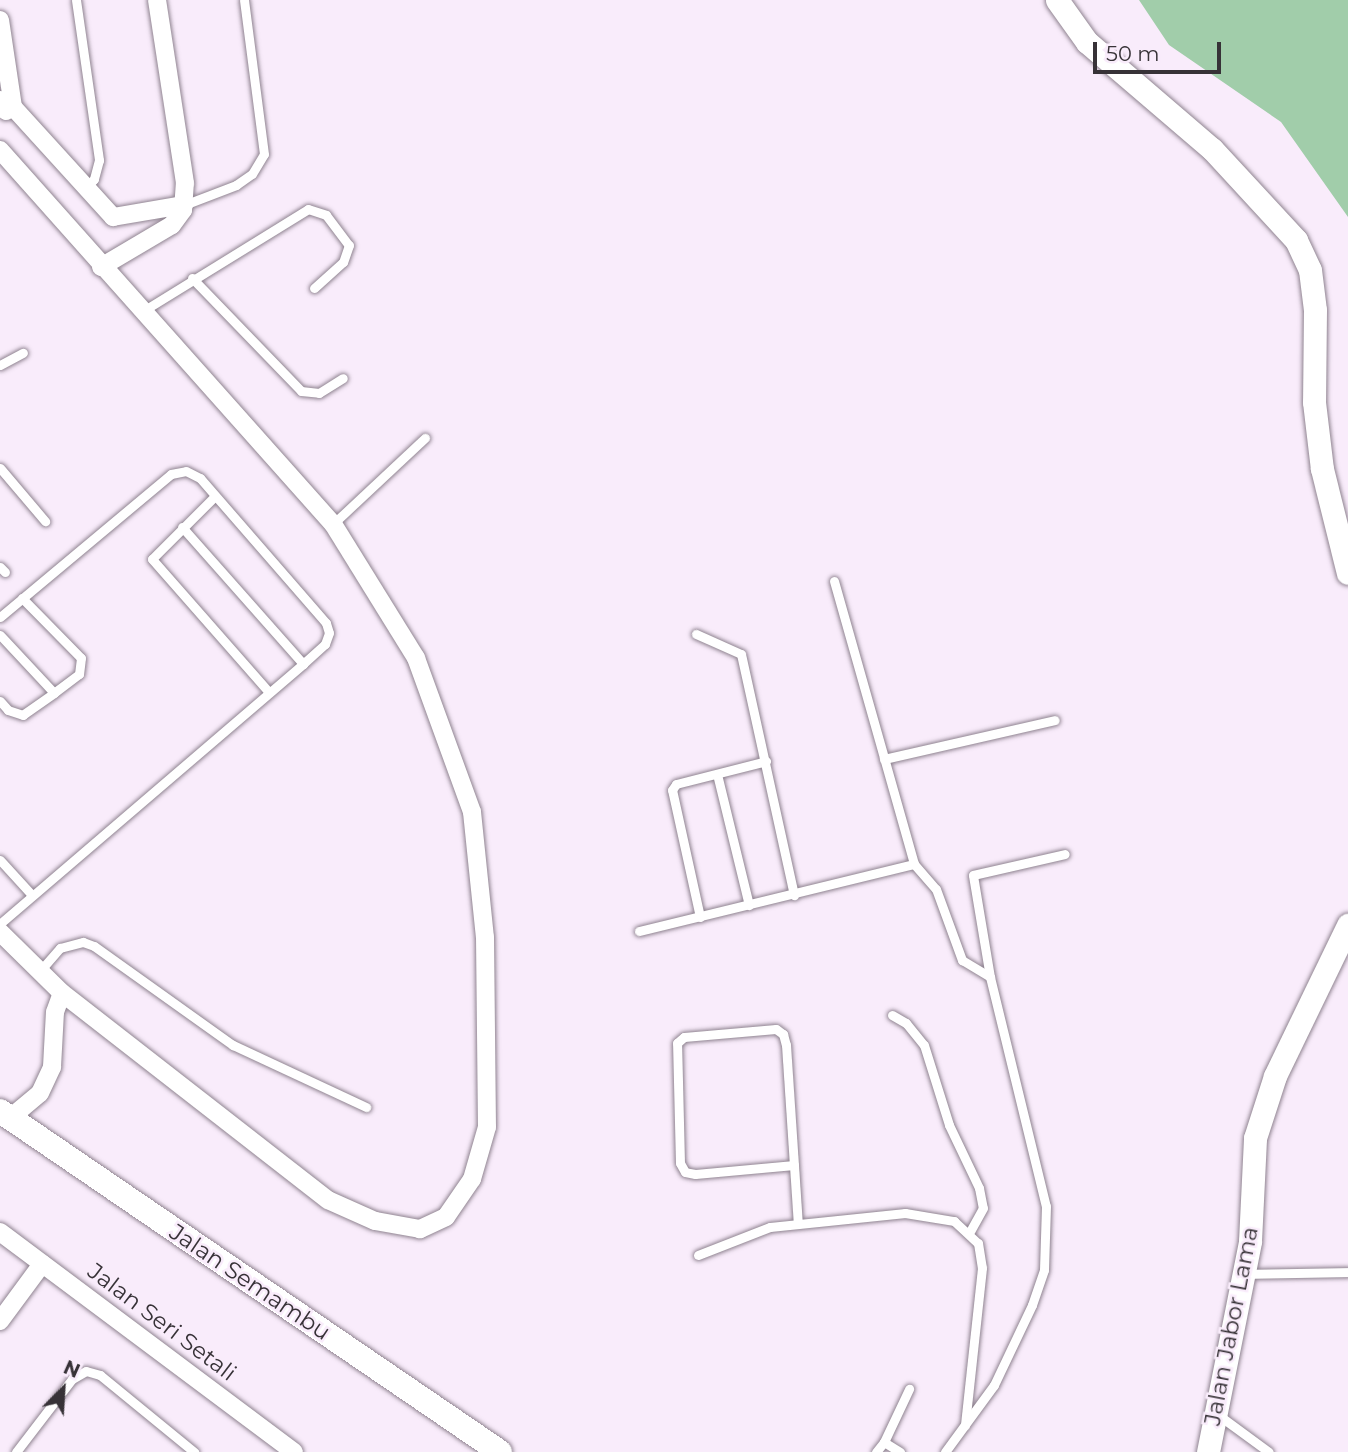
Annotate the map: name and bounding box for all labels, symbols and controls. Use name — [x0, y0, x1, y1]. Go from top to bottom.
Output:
scale bar — [1096, 28, 1224, 72]
text: 50 m — [1106, 41, 1160, 66]
street label: Jalan Semambu — [164, 1218, 336, 1346]
street label: Jalan Jabor Lama — [1198, 1224, 1264, 1428]
street label: Jalan Seri Setali — [82, 1257, 242, 1387]
north arrow — [28, 1354, 98, 1424]
text: N — [60, 1356, 83, 1383]

